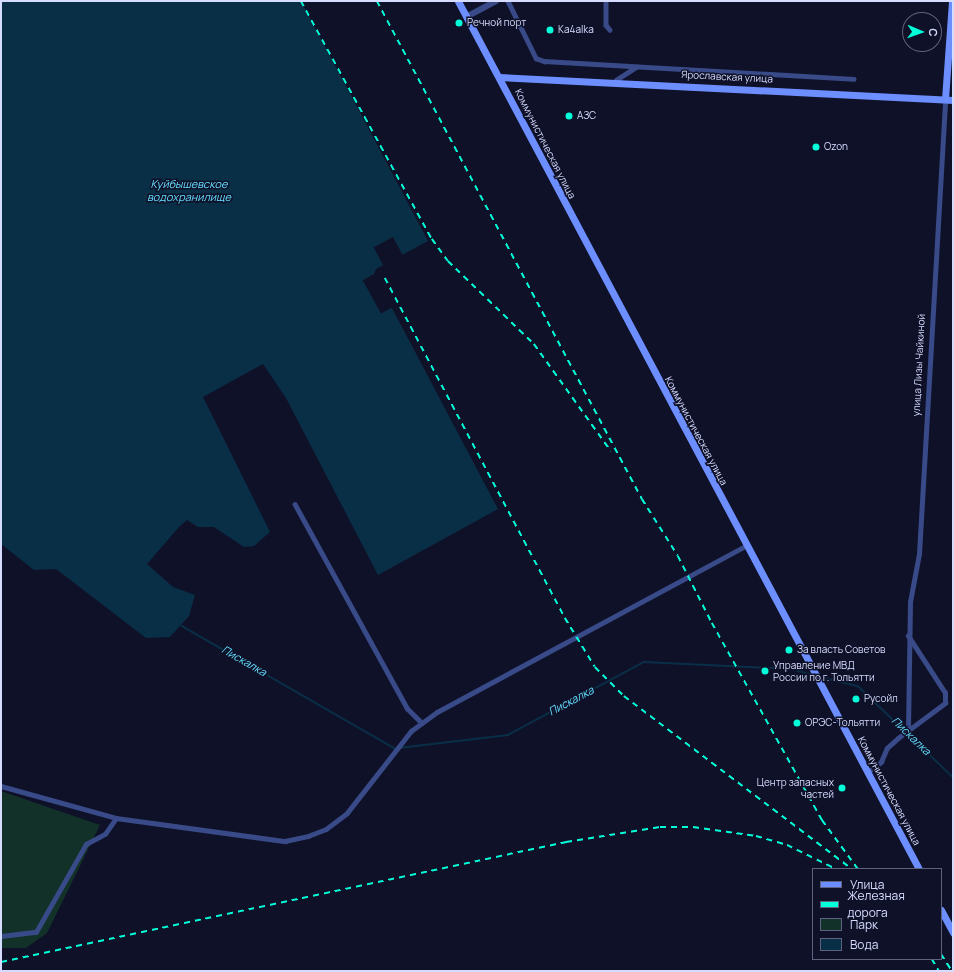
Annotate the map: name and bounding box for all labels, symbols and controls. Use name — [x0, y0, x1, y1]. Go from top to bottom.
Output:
north arrow — [902, 12, 942, 52]
place label: Речной порт — [467, 17, 526, 29]
marker: Речной порт — [454, 18, 464, 28]
place label: Ka4alka — [558, 24, 594, 36]
marker: Ka4alka — [545, 25, 555, 35]
text: С — [926, 28, 941, 37]
street label: Ярославская улица — [681, 69, 773, 85]
street label: Коммунистическая улица — [512, 87, 578, 201]
place label: АЗС — [577, 110, 596, 122]
marker: АЗС — [564, 111, 574, 121]
place label: Ozon — [824, 141, 848, 153]
marker: Ozon — [811, 142, 821, 152]
water label: Куйбышевское водохранилище — [147, 178, 231, 204]
street label: улица Лизы Чайкиной — [910, 313, 928, 417]
street label: Коммунистическая улица — [662, 375, 730, 487]
water label: Пискалка — [219, 643, 269, 679]
place label: За власть Советов — [797, 644, 885, 656]
marker: За власть Советов — [784, 645, 794, 655]
place label: Управление МВД России по г. Тольятти — [773, 659, 875, 682]
marker: Управление МВД России по г. Тольятти — [760, 666, 770, 676]
water label: Пискалка — [546, 684, 596, 718]
place label: Русойл — [864, 693, 898, 705]
marker: Русойл — [851, 694, 861, 704]
water label: Пискалка — [889, 714, 933, 758]
place label: ОРЭС-Тольятти — [805, 717, 880, 729]
marker: ОРЭС-Тольятти — [792, 718, 802, 728]
street label: Коммунистическая улица — [855, 735, 923, 847]
place label: Центр запасных частей — [757, 776, 834, 800]
marker: Центр запасных частей — [837, 783, 847, 793]
legend — [812, 868, 942, 960]
text: Улица — [850, 876, 884, 893]
text: Железная дорога — [847, 887, 905, 921]
text: Парк — [850, 916, 878, 933]
text: Вода — [850, 936, 878, 953]

